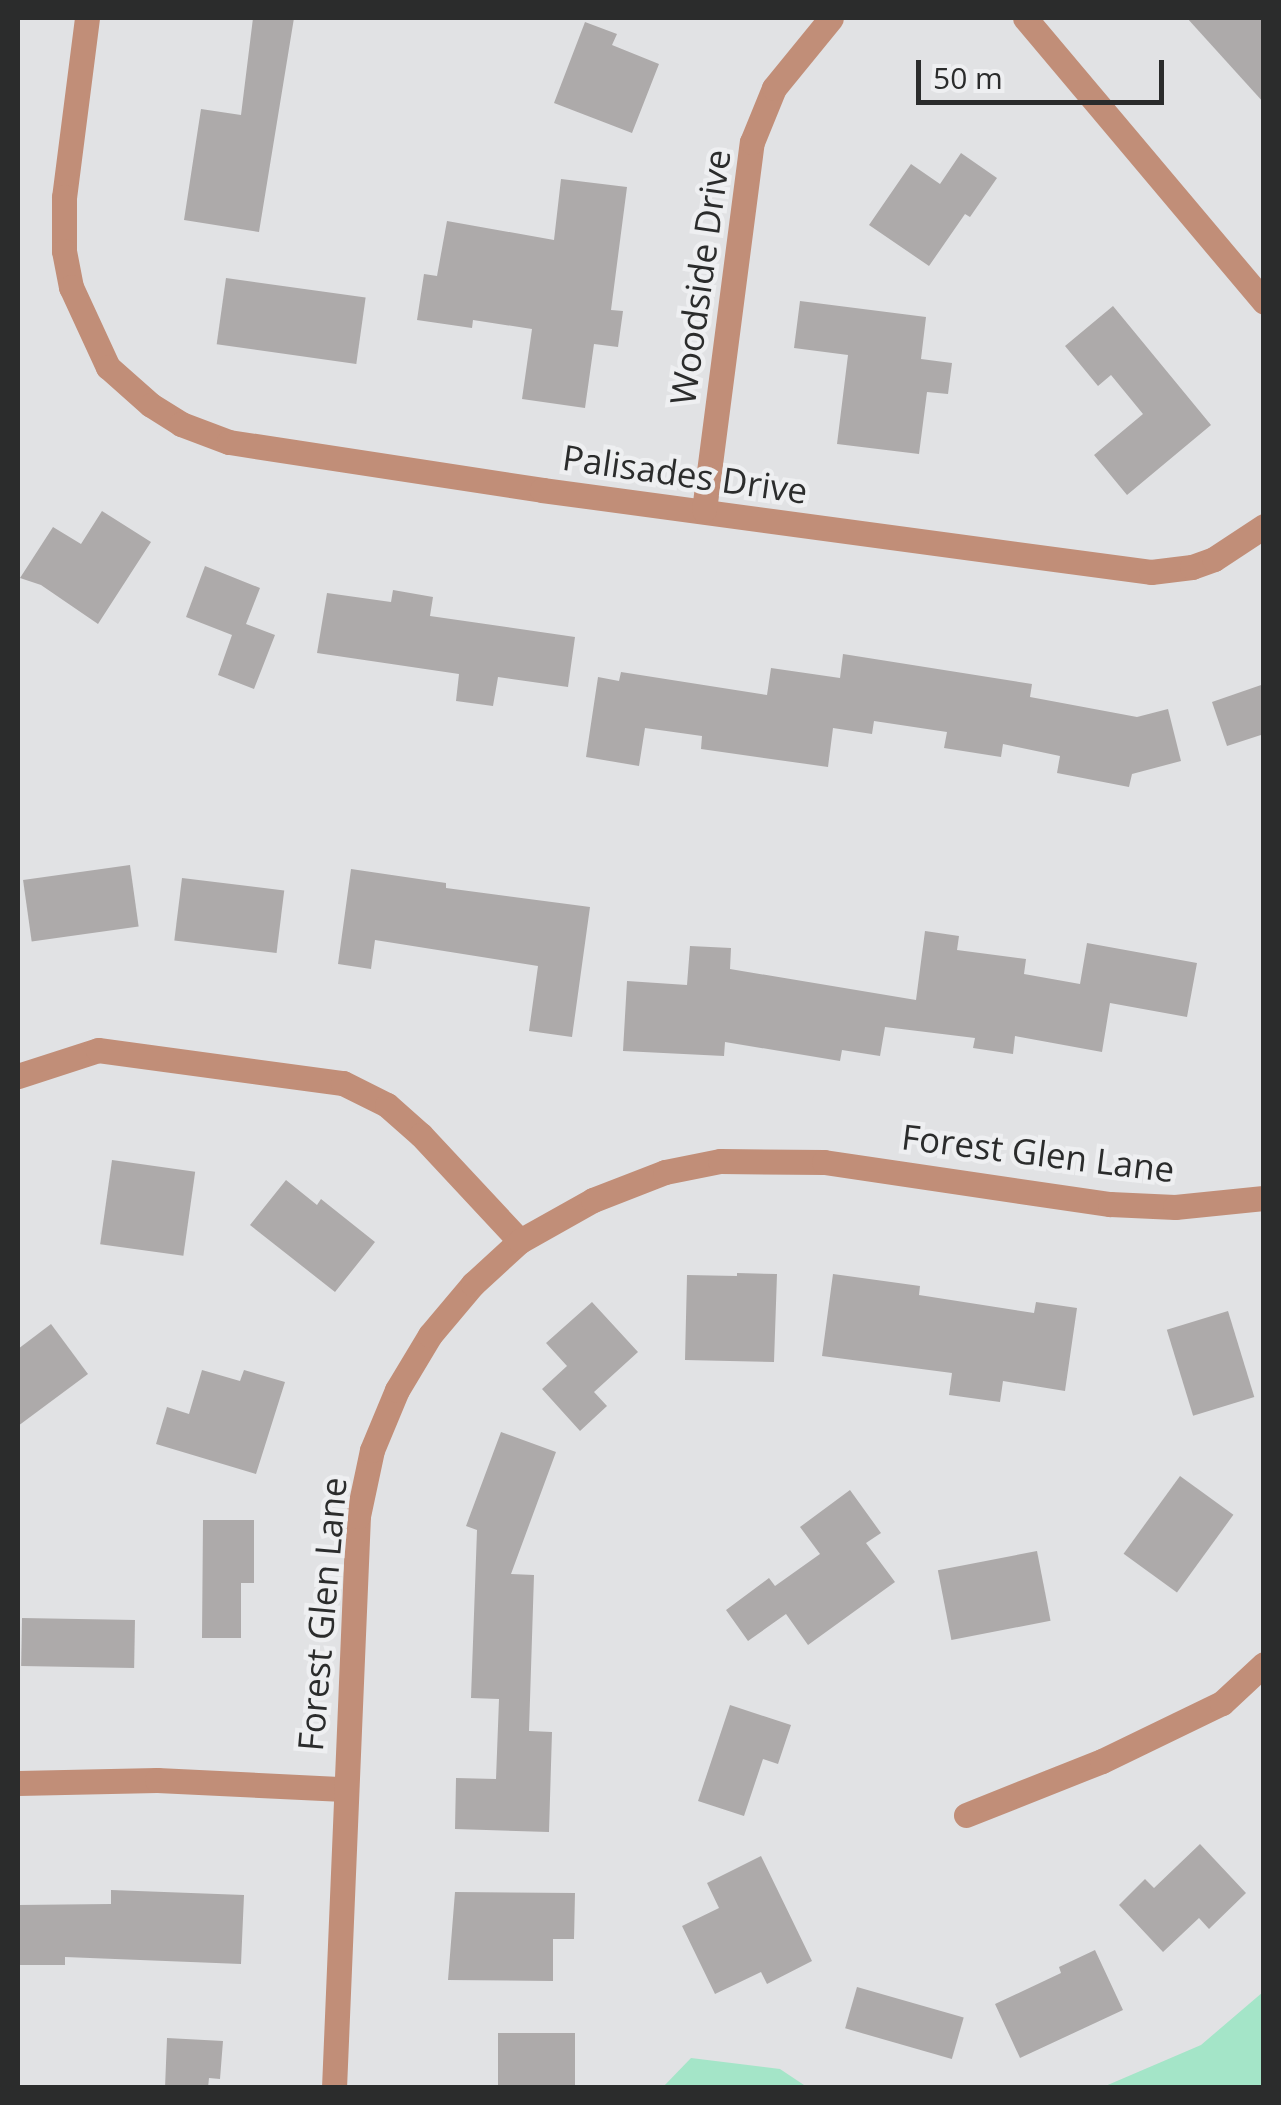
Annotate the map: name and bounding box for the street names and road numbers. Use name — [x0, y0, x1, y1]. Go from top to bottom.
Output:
street label: Woodside Drive — [661, 147, 739, 407]
street label: Palisades Drive — [560, 436, 810, 512]
street label: Forest Glen Lane — [899, 1115, 1177, 1191]
street label: Forest Glen Lane — [289, 1475, 355, 1753]

